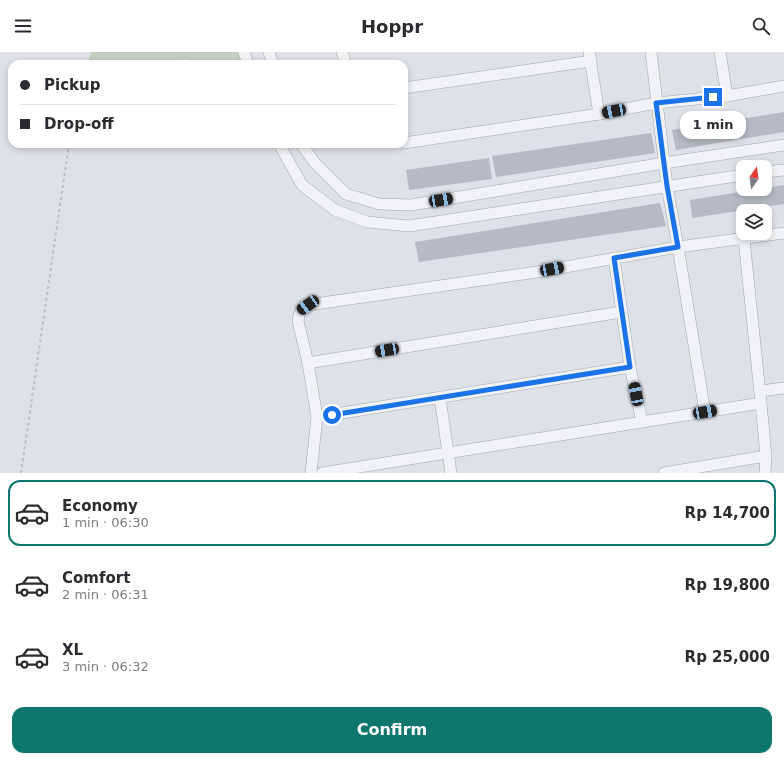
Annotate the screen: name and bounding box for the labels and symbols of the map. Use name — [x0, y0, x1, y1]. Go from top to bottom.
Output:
route end — [704, 88, 722, 106]
car — [601, 103, 627, 119]
callout: 1 min — [680, 111, 746, 139]
north arrow — [736, 160, 772, 196]
car — [428, 192, 454, 208]
car — [539, 261, 565, 277]
car — [295, 293, 321, 317]
car — [374, 342, 400, 358]
car — [628, 381, 644, 407]
car — [692, 404, 718, 420]
route start — [323, 406, 341, 424]

